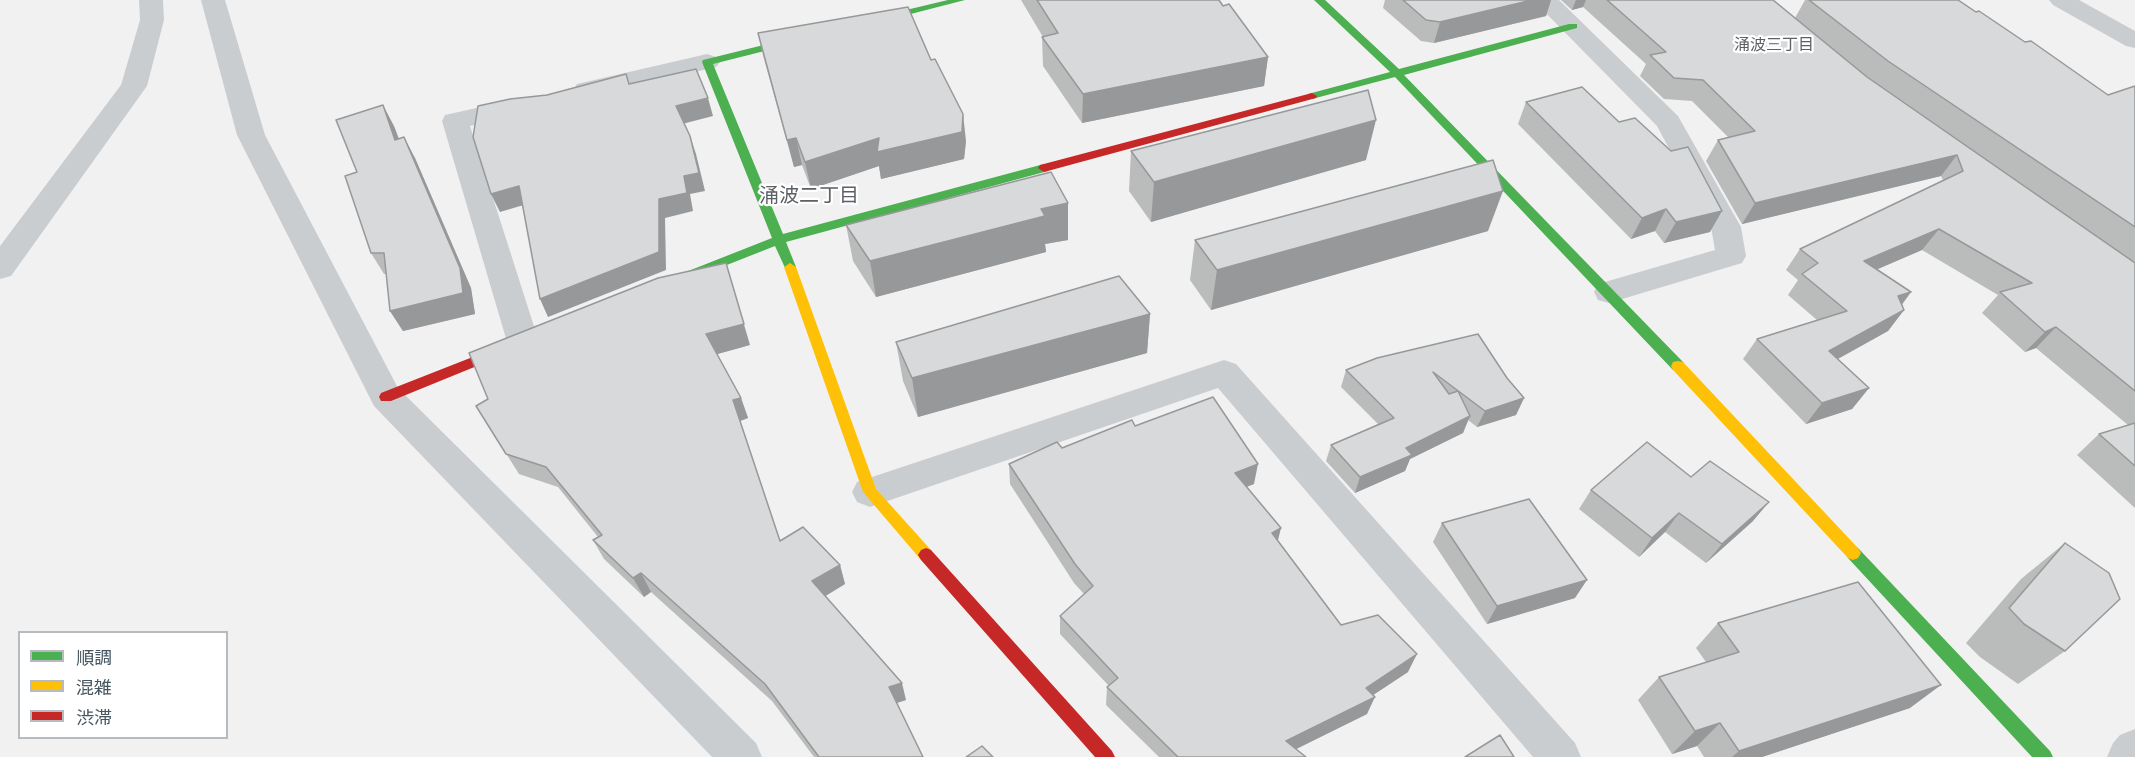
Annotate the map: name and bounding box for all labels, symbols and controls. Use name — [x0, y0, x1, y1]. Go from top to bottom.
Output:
district label: 涌波三丁目 — [1734, 36, 1814, 56]
district label: 涌波二丁目 — [759, 185, 859, 209]
legend — [18, 631, 228, 739]
text: 順調 — [76, 647, 112, 669]
text: 混雑 — [76, 677, 112, 699]
text: 渋滞 — [76, 707, 112, 729]

